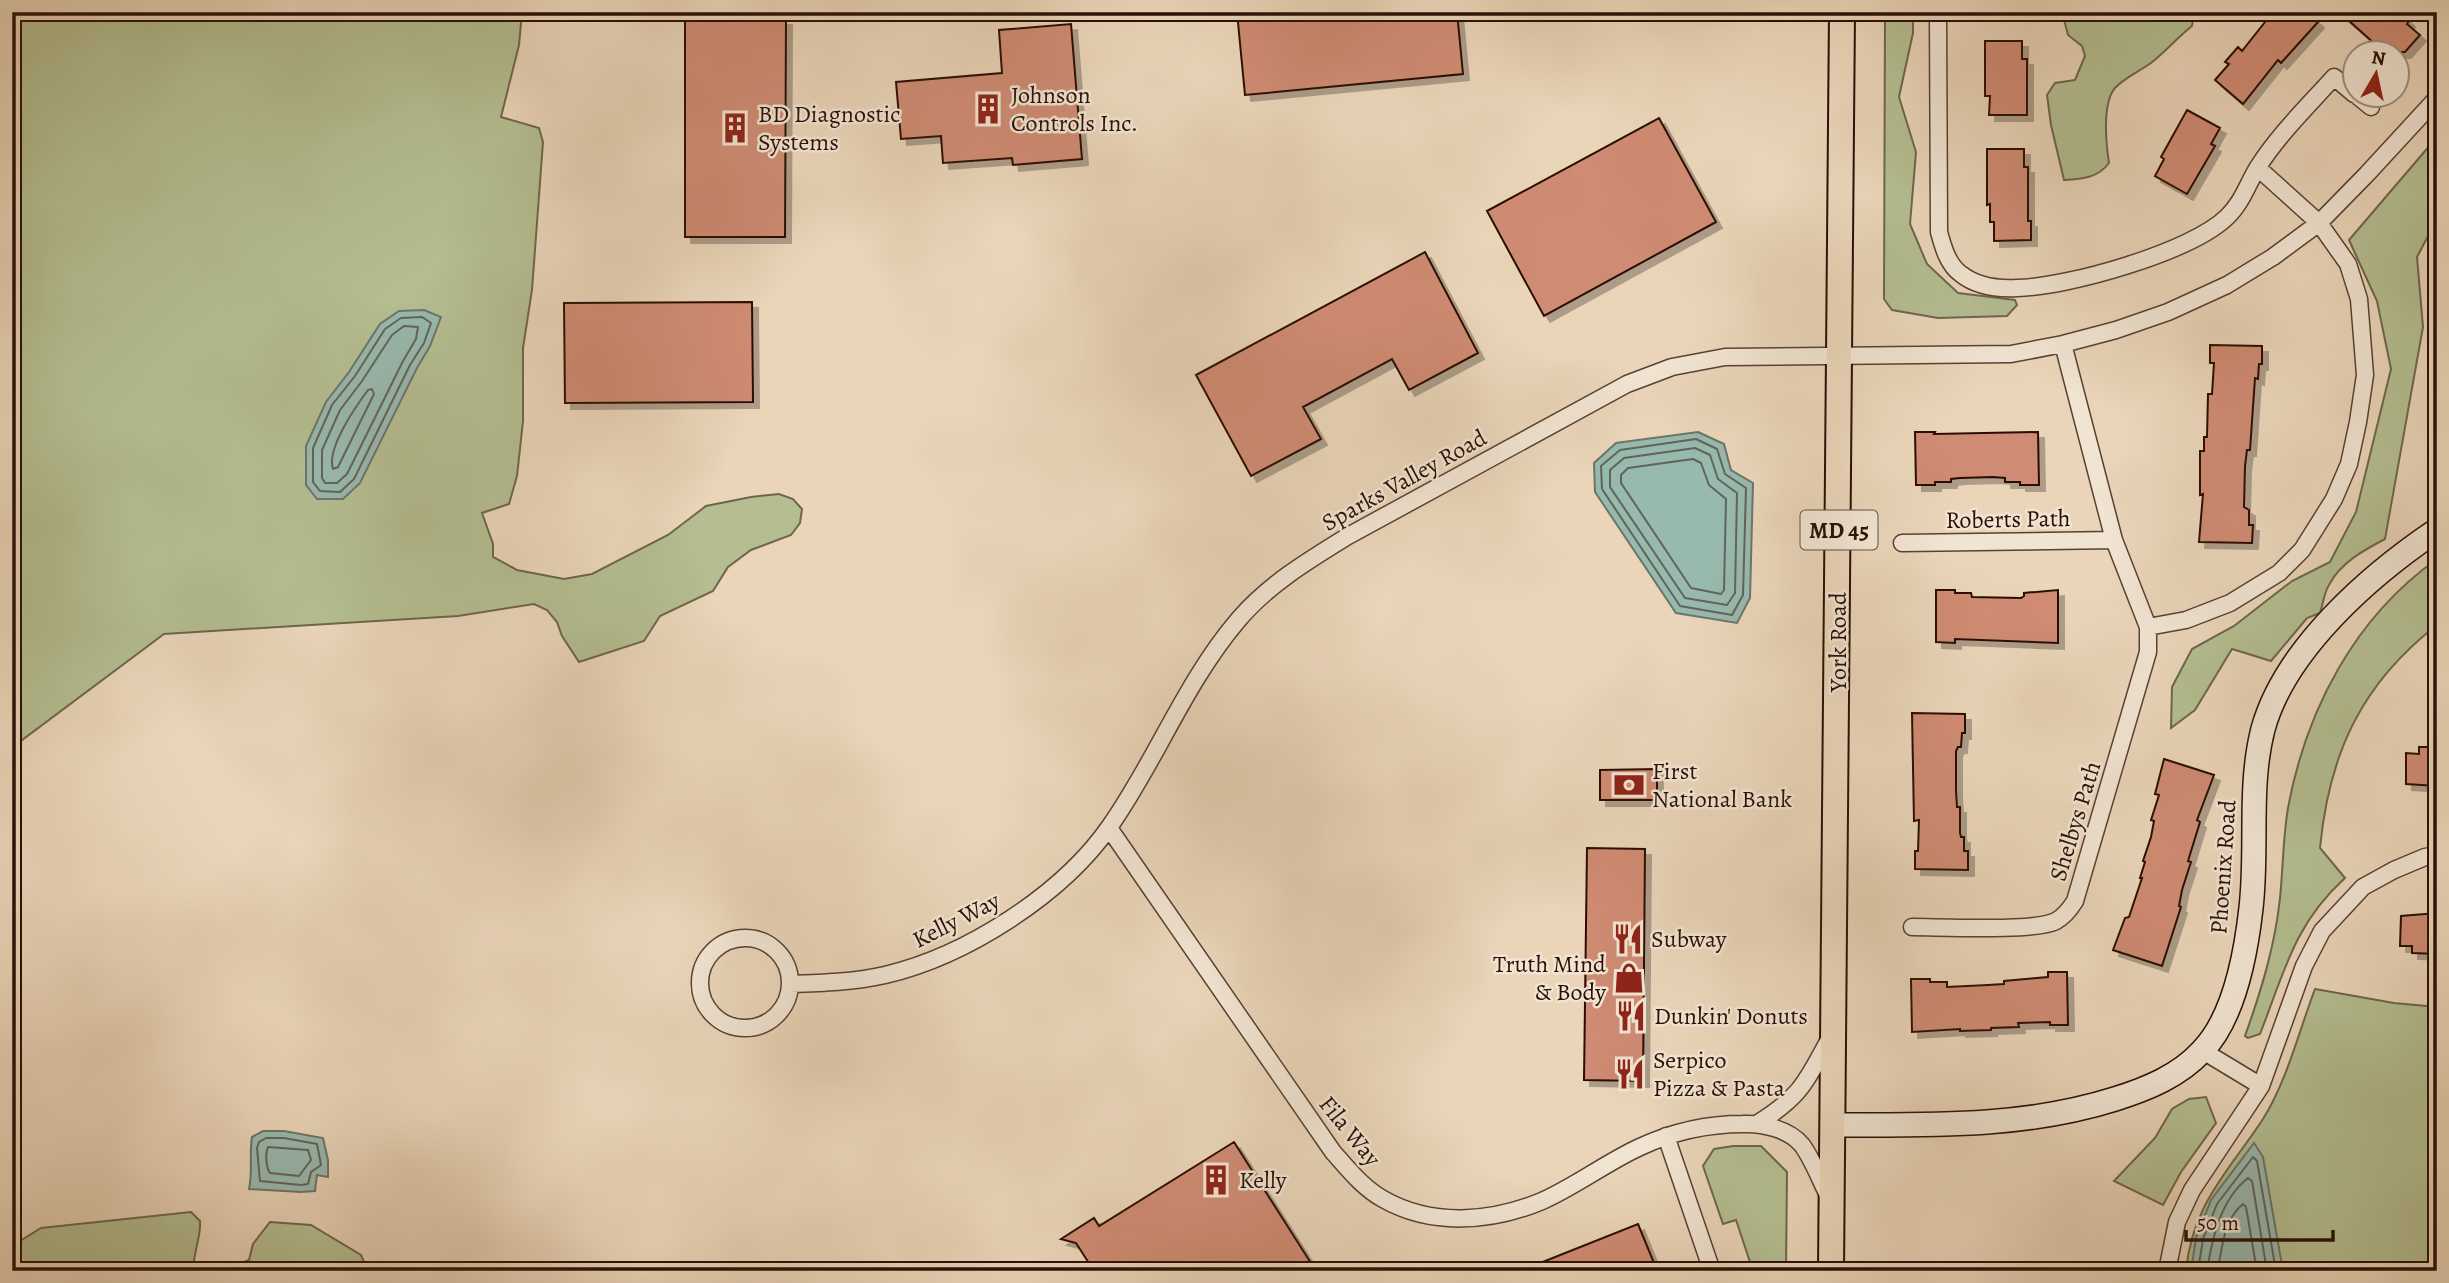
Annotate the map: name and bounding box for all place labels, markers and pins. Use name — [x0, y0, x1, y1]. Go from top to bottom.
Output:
place label: Johnson Controls Inc. — [1011, 79, 1138, 139]
building icon: Johnson Controls Inc. — [971, 92, 1005, 126]
place label: BD Diagnostic Systems — [758, 98, 900, 158]
building icon: BD Diagnostic Systems — [718, 111, 752, 145]
place label: First National Bank — [1652, 755, 1792, 815]
bank icon: First National Bank — [1612, 768, 1646, 802]
restaurant icon: Subway — [1611, 922, 1645, 956]
place label: Subway — [1651, 923, 1727, 955]
place label: Truth Mind & Body — [1493, 948, 1606, 1008]
shop icon: Truth Mind & Body — [1612, 961, 1646, 995]
restaurant icon: Dunkin' Donuts — [1614, 999, 1648, 1033]
place label: Dunkin' Donuts — [1654, 1000, 1808, 1032]
place label: Serpico Pizza & Pasta — [1653, 1044, 1786, 1104]
restaurant icon: Serpico Pizza & Pasta — [1613, 1057, 1647, 1091]
building icon: Kelly — [1199, 1163, 1233, 1197]
place label: Kelly — [1239, 1164, 1287, 1196]

